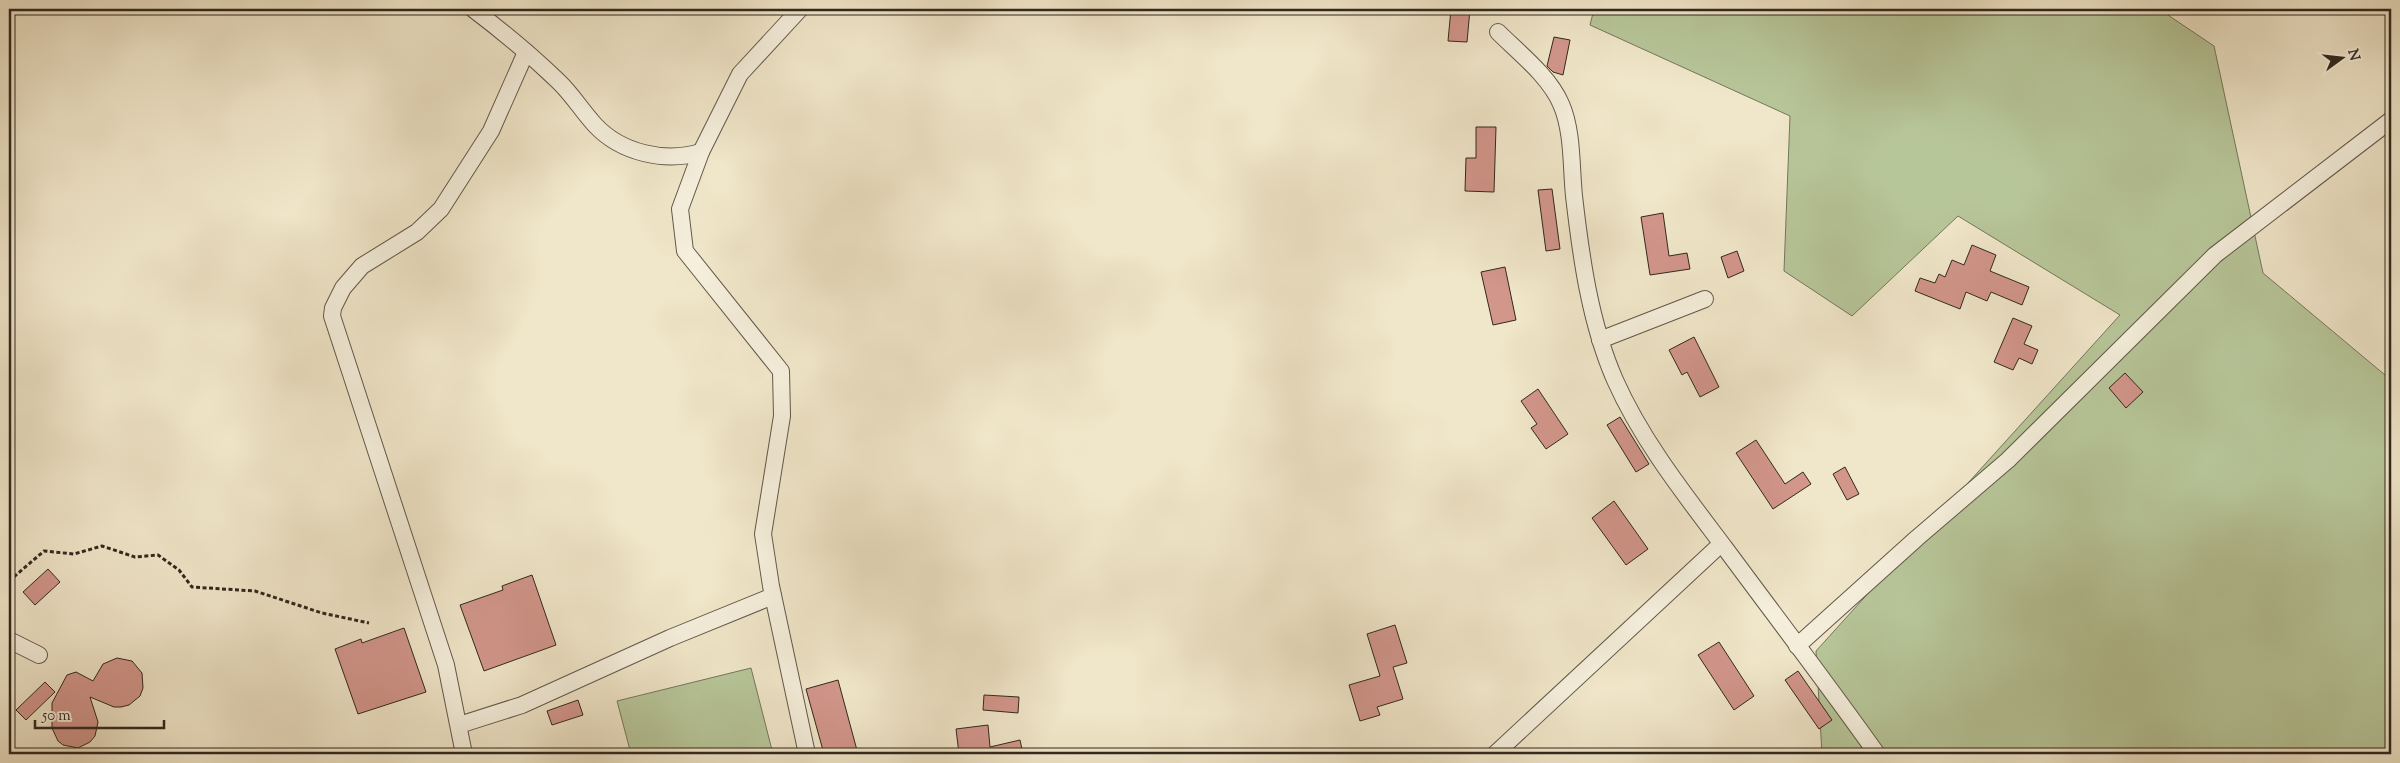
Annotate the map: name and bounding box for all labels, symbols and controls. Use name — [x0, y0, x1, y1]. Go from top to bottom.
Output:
north arrow — [2318, 32, 2368, 82]
text: N — [2342, 47, 2364, 63]
scale bar — [35, 698, 164, 730]
text: 50 m — [41, 706, 71, 727]

